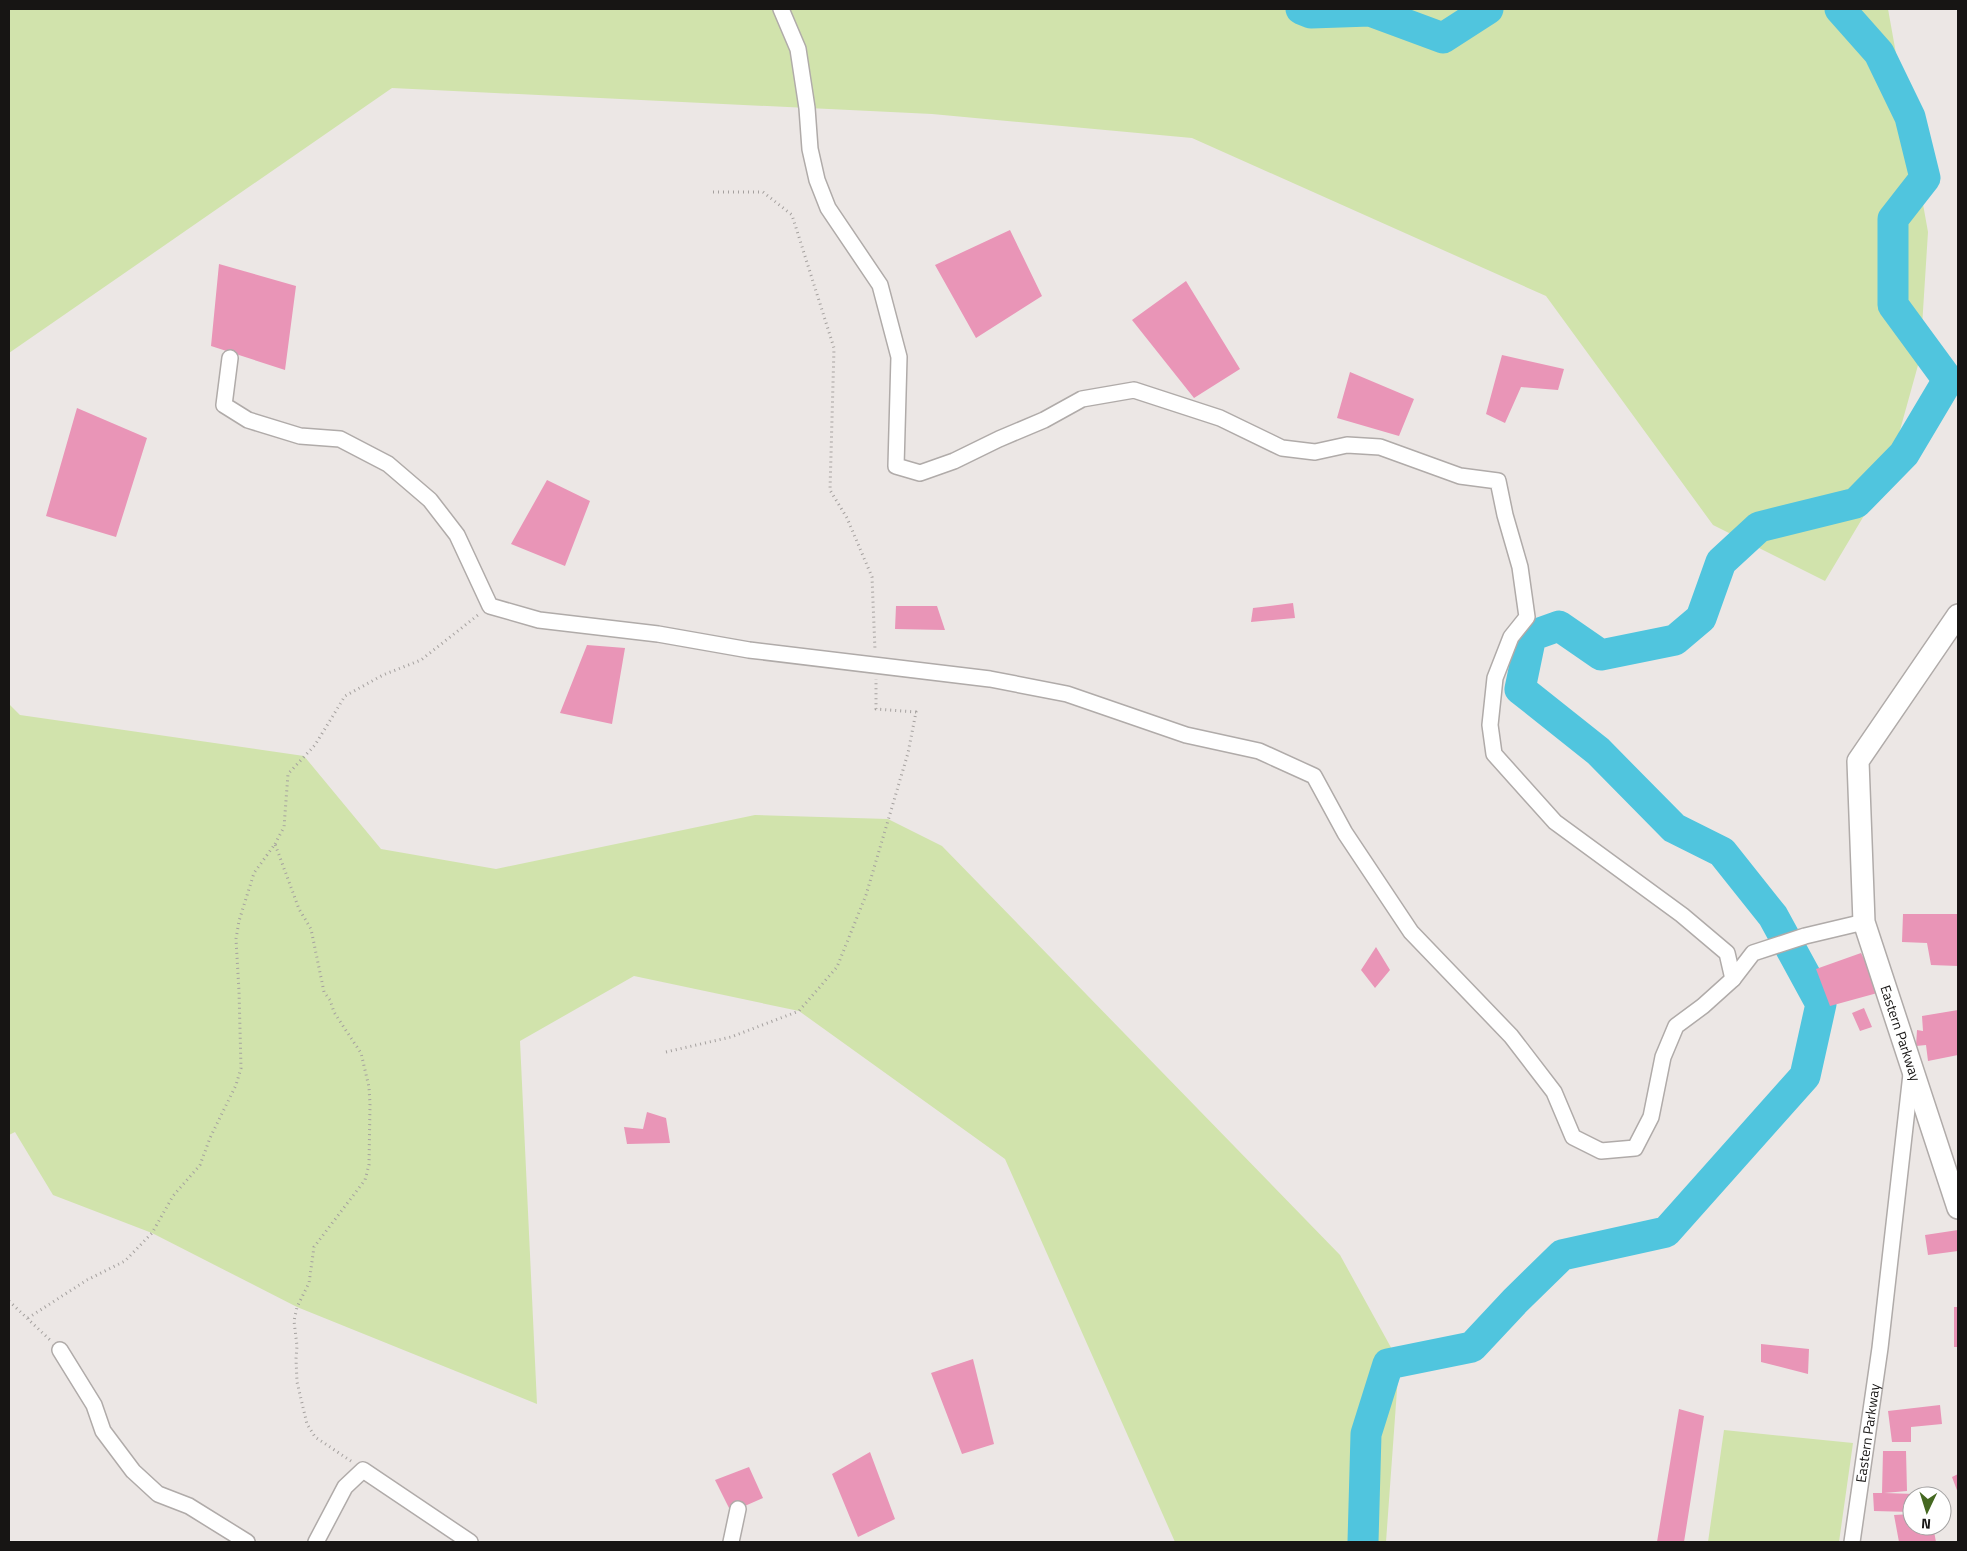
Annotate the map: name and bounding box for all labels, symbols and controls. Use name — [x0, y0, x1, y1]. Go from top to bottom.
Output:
street label: Eastern Parkway — [1875, 982, 1927, 1084]
street label: Eastern Parkway — [1850, 1382, 1885, 1484]
north arrow — [1902, 1486, 1952, 1536]
text: N — [1920, 1514, 1932, 1535]

